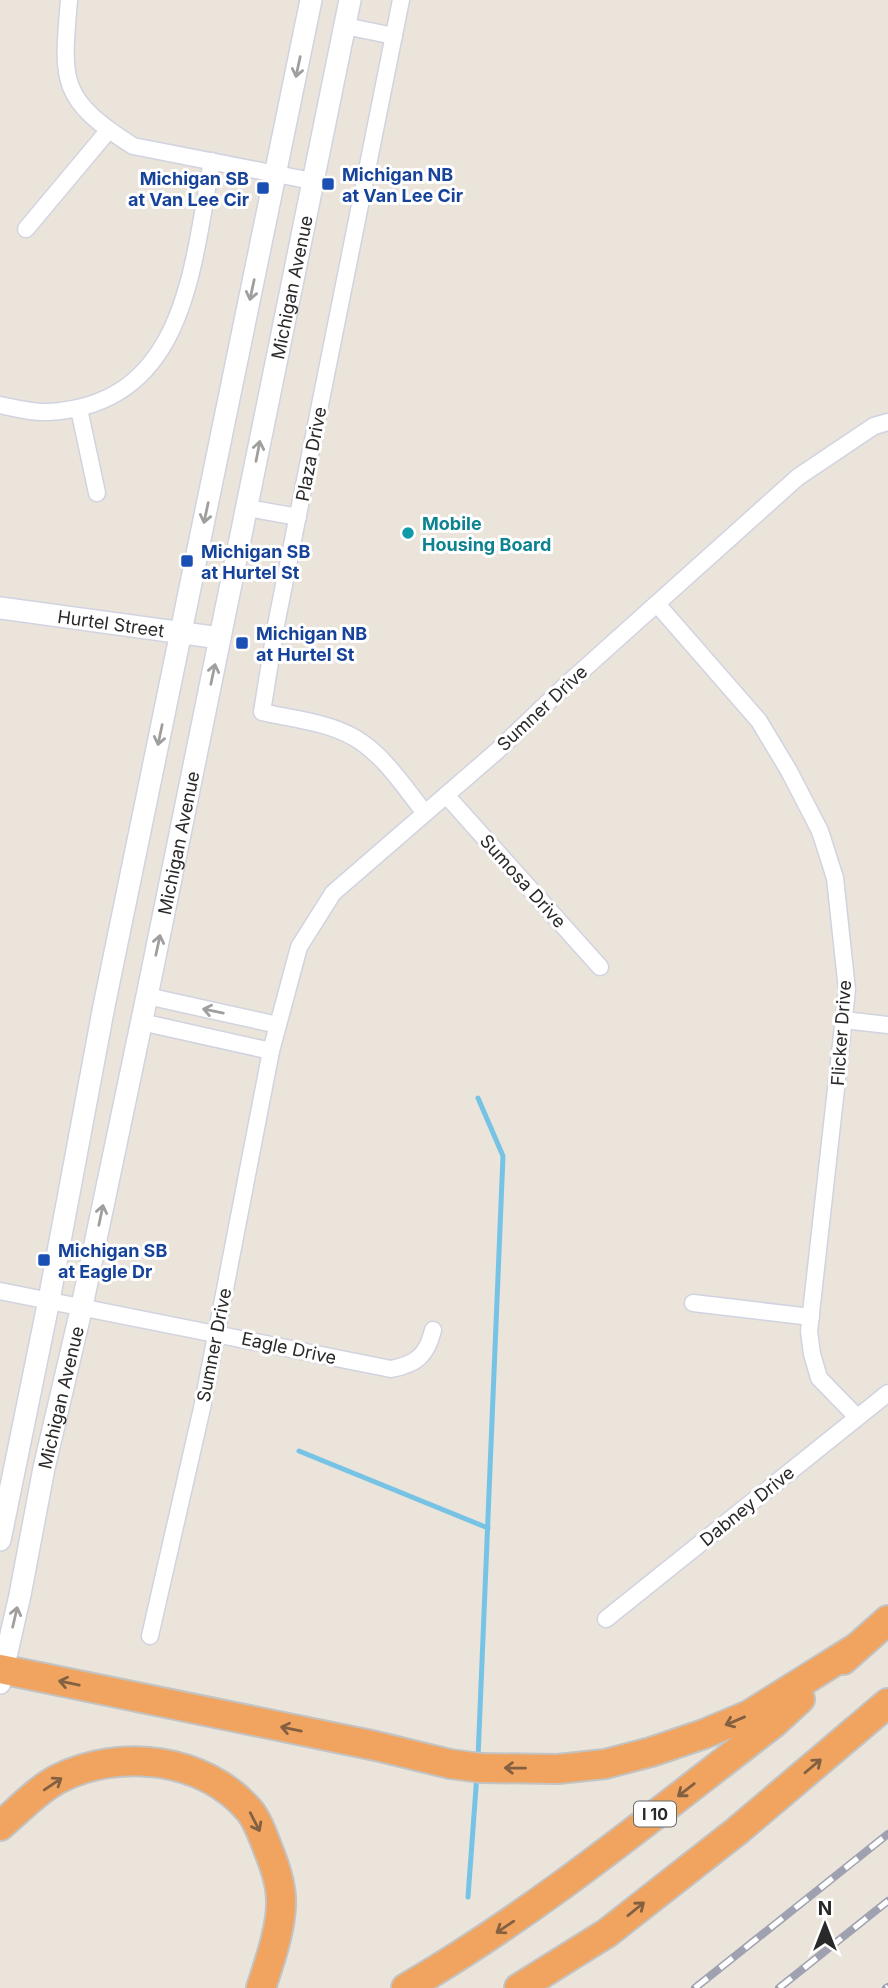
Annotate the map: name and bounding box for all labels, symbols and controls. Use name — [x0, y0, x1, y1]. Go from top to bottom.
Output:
one-way arrow — [290, 55, 304, 78]
place label: Michigan NB at Van Lee Cir — [342, 164, 463, 206]
place label: Michigan SB at Van Lee Cir — [128, 168, 249, 210]
marker: Michigan NB at Van Lee Cir — [320, 176, 336, 192]
marker: Michigan SB at Van Lee Cir — [255, 180, 271, 196]
street label: Michigan Avenue — [267, 214, 316, 361]
one-way arrow — [244, 278, 258, 301]
street label: Plaza Drive — [292, 405, 330, 503]
one-way arrow — [252, 440, 266, 463]
one-way arrow — [199, 501, 213, 524]
place label: Mobile Housing Board — [422, 513, 551, 555]
marker: Mobile Housing Board — [400, 525, 416, 541]
place label: Michigan SB at Hurtel St — [201, 541, 310, 583]
marker: Michigan SB at Hurtel St — [179, 553, 195, 569]
street label: Hurtel Street — [56, 605, 166, 641]
place label: Michigan NB at Hurtel St — [256, 623, 367, 665]
marker: Michigan NB at Hurtel St — [234, 635, 250, 651]
street label: Sumner Drive — [493, 661, 591, 755]
one-way arrow — [206, 663, 220, 686]
one-way arrow — [153, 723, 167, 746]
street label: Michigan Avenue — [153, 769, 203, 916]
street label: Sumosa Drive — [476, 830, 570, 932]
one-way arrow — [151, 934, 165, 957]
street label: Flicker Drive — [827, 979, 855, 1087]
one-way arrow — [202, 1003, 224, 1016]
one-way arrow — [94, 1204, 108, 1227]
place label: Michigan SB at Eagle Dr — [58, 1240, 167, 1282]
marker: Michigan SB at Eagle Dr — [36, 1252, 52, 1268]
street label: Sumner Drive — [193, 1286, 235, 1404]
street label: Michigan Avenue — [34, 1324, 87, 1471]
street label: Eagle Drive — [240, 1328, 338, 1368]
street label: Dabney Drive — [696, 1462, 798, 1550]
one-way arrow — [9, 1606, 22, 1629]
one-way arrow — [58, 1675, 81, 1689]
one-way arrow — [725, 1716, 746, 1729]
one-way arrow — [280, 1721, 303, 1735]
one-way arrow — [804, 1758, 822, 1774]
one-way arrow — [504, 1761, 527, 1775]
one-way arrow — [43, 1776, 62, 1791]
one-way arrow — [678, 1783, 696, 1798]
road number: I 10 — [634, 1802, 676, 1826]
one-way arrow — [249, 1811, 263, 1832]
north arrow — [790, 1890, 860, 1960]
text: N — [818, 1897, 832, 1920]
one-way arrow — [627, 1902, 645, 1917]
one-way arrow — [496, 1920, 515, 1934]

